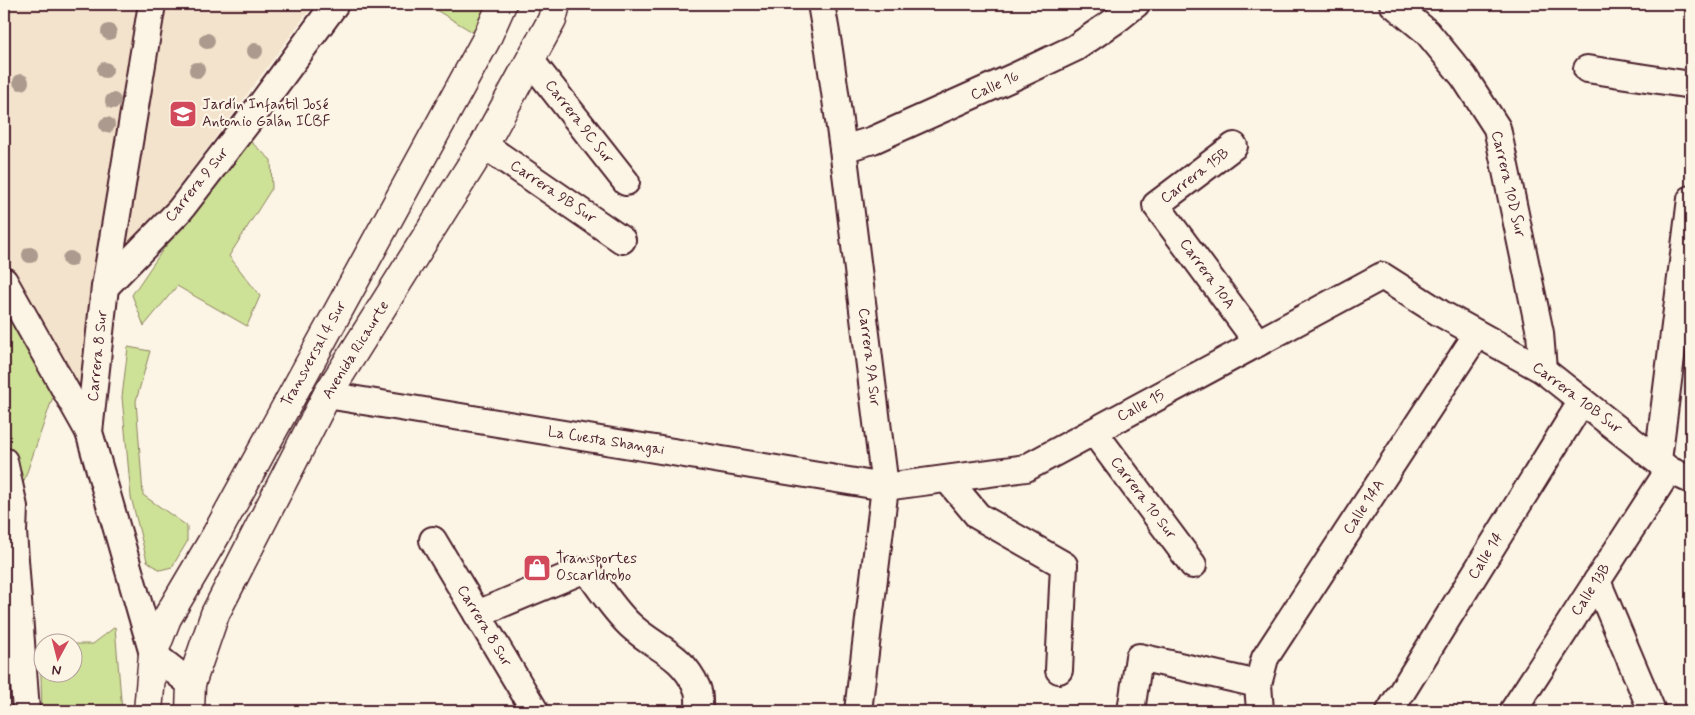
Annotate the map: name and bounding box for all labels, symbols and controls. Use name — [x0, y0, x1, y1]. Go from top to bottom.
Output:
street label: Calle 16 — [967, 66, 1023, 106]
street label: Carrera 9C Sur — [540, 76, 618, 168]
place label: Jardín Infantil José Antonio Galán ICBF — [202, 95, 331, 132]
school or university icon: Jardín Infantil José Antonio Galán ICBF — [168, 99, 198, 129]
street label: Carrera 10D Sur — [1486, 129, 1530, 239]
street label: Carrera 9 Sur — [161, 143, 234, 226]
street label: Carrera 15B — [1156, 143, 1234, 209]
street label: Carrera 9B Sur — [506, 156, 600, 228]
street label: Carrera 10A — [1175, 235, 1239, 313]
street label: Transversal 4 Sur — [277, 297, 352, 410]
street label: Avenida Ricaurte — [318, 297, 394, 403]
street label: Carrera 9A Sur — [853, 307, 885, 408]
street label: Carrera 8 Sur — [83, 309, 113, 403]
street label: Carrera 10B Sur — [1528, 358, 1626, 438]
street label: Calle 15 — [1114, 385, 1168, 427]
street label: La Cuesta Shangai — [546, 422, 666, 460]
street label: Carrera 10 Sur — [1105, 453, 1181, 544]
street label: Calle 14A — [1339, 476, 1389, 538]
street label: Calle 14 — [1464, 529, 1508, 583]
place label: Transportes OscarIdrobo — [556, 549, 637, 586]
shop icon: Transportes OscarIdrobo — [522, 553, 552, 583]
street label: Calle 13B — [1567, 560, 1615, 620]
street label: Carrera 8 Sur — [452, 582, 517, 671]
north arrow — [32, 632, 82, 682]
text: N — [51, 660, 62, 679]

